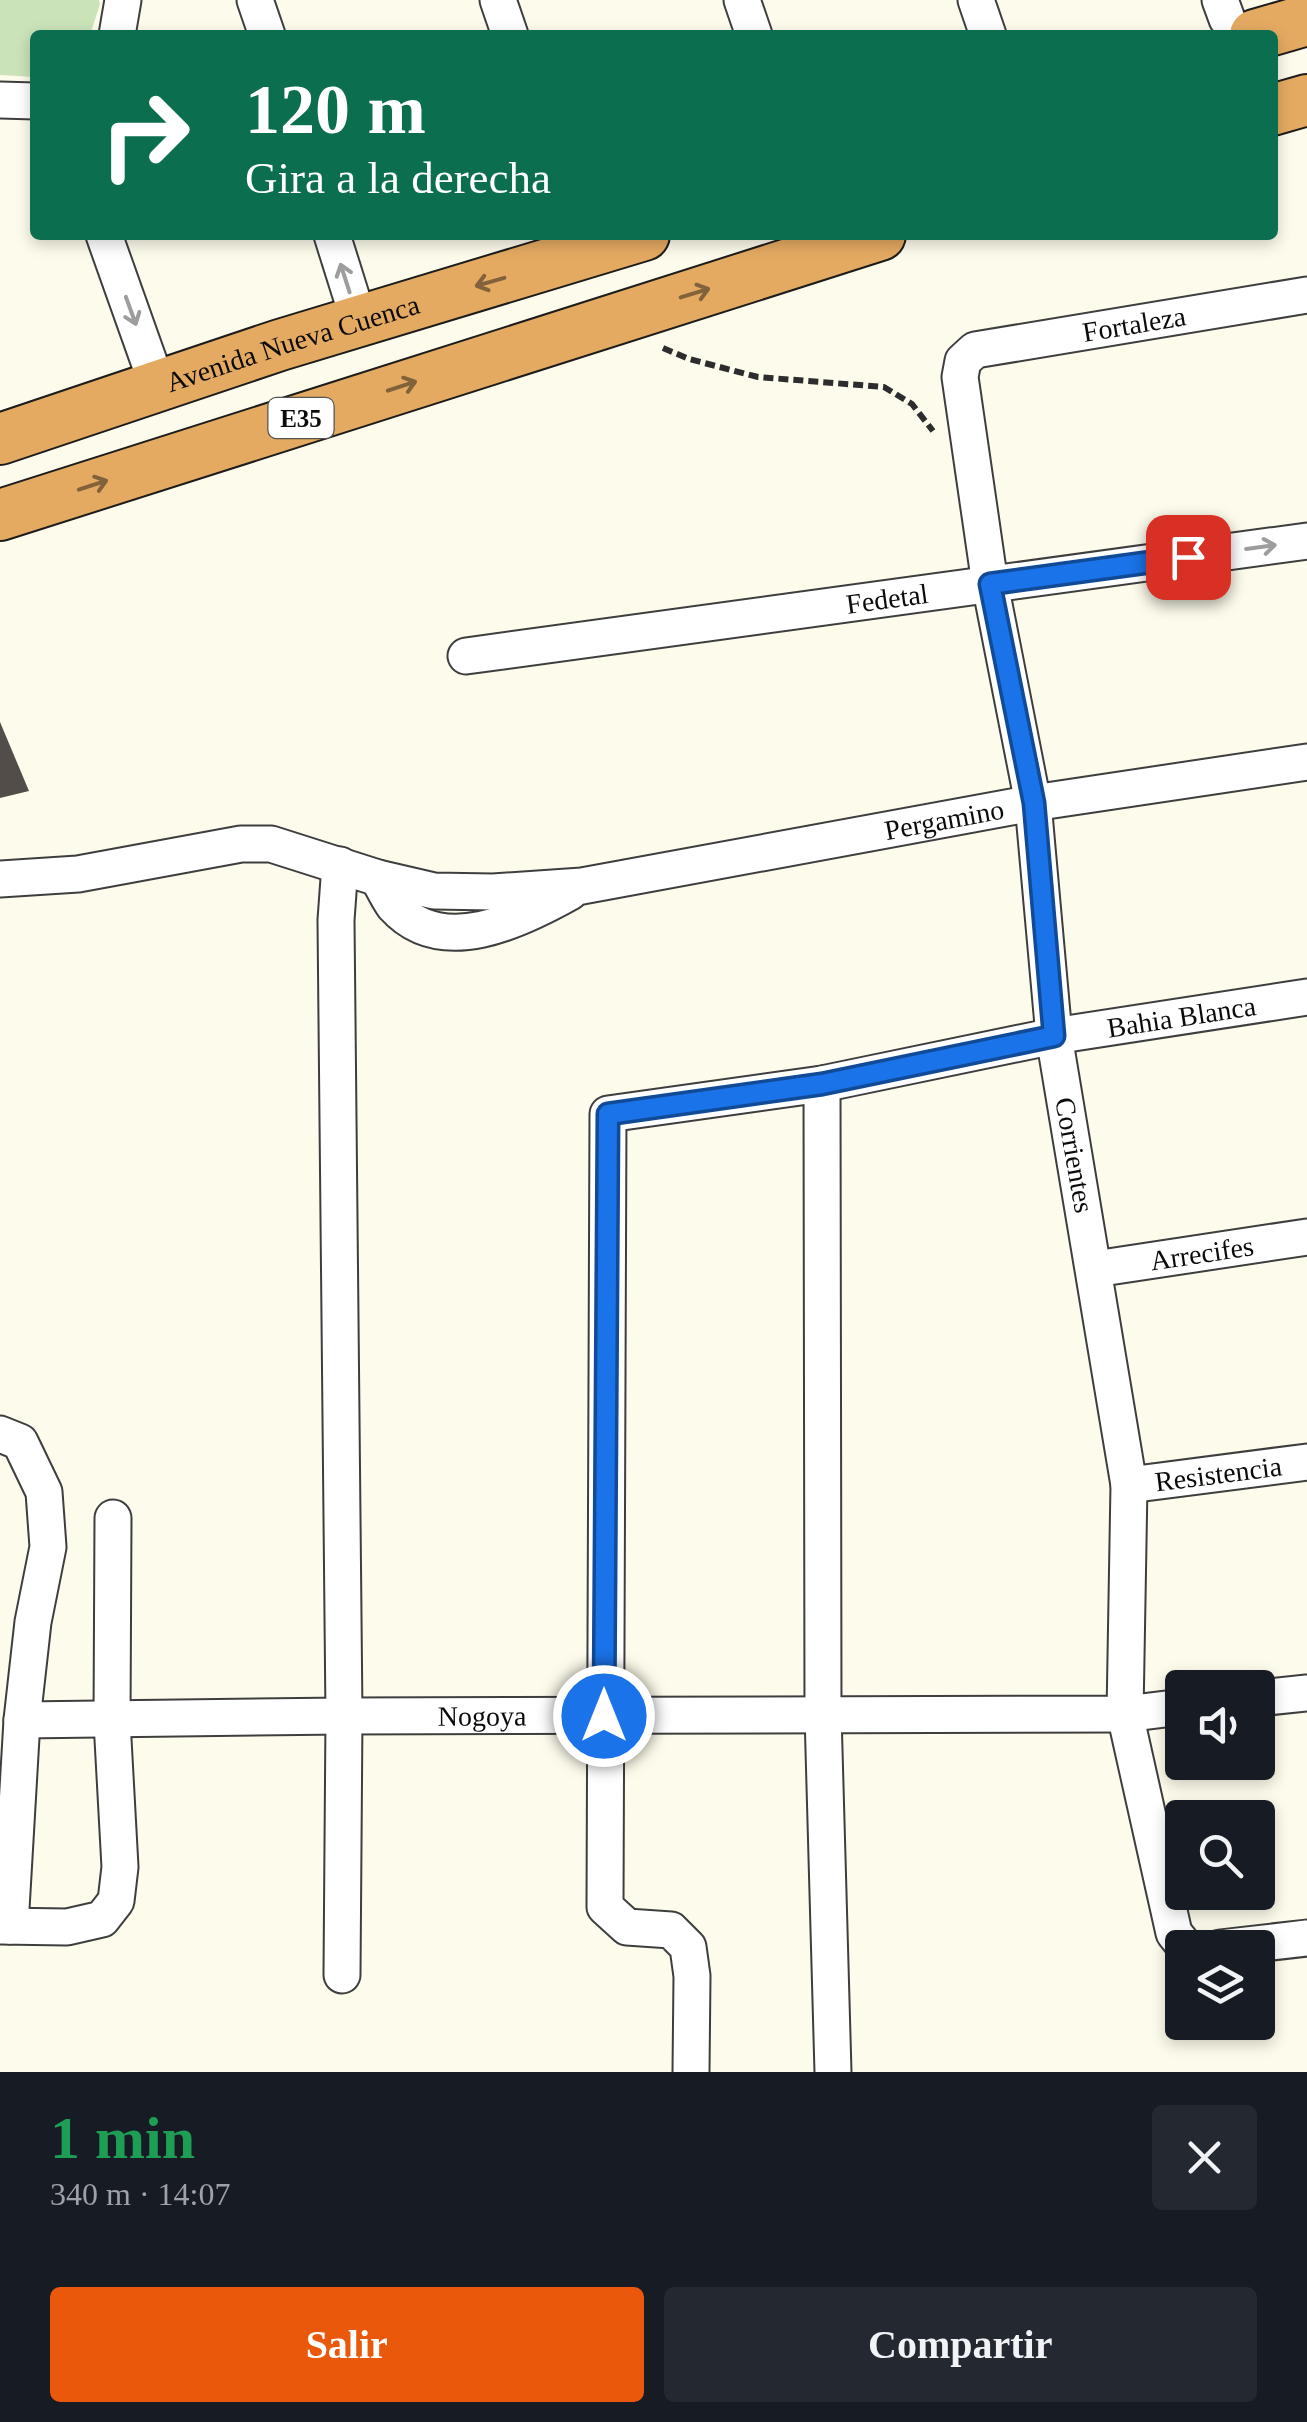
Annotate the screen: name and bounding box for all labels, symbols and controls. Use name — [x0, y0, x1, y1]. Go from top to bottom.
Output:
icon: right — [80, 70, 210, 200]
text: 120 m — [245, 71, 426, 148]
text: Gira a la derecha — [245, 153, 551, 203]
one-way arrow — [335, 263, 353, 294]
one-way arrow — [475, 274, 507, 292]
one-way arrow — [679, 283, 711, 301]
street label: Avenida Nueva Cuenca — [162, 289, 424, 398]
one-way arrow — [123, 294, 141, 325]
street label: Fortaleza — [1080, 300, 1189, 348]
one-way arrow — [386, 375, 418, 393]
road number: E35 — [268, 398, 334, 438]
one-way arrow — [77, 475, 108, 493]
pin — [1146, 515, 1231, 600]
icon: arrive — [1161, 530, 1216, 585]
one-way arrow — [1244, 538, 1276, 556]
street label: Fedetal — [844, 578, 930, 620]
street label: Pergamino — [882, 794, 1006, 846]
street label: Bahia Blanca — [1105, 990, 1259, 1044]
street label: Corrientes — [1049, 1095, 1100, 1215]
street label: Arrecifes — [1148, 1230, 1256, 1276]
street label: Resistencia — [1153, 1450, 1284, 1498]
position arrow — [552, 1664, 656, 1768]
map controls — [1165, 1670, 1275, 2040]
button: sound — [1165, 1670, 1275, 1780]
street label: Nogoya — [438, 1701, 527, 1732]
button: search — [1165, 1800, 1275, 1910]
button: layers — [1165, 1930, 1275, 2040]
text: 1 min — [50, 2105, 195, 2171]
button: close — [1152, 2105, 1257, 2210]
text: 340 m · 14:07 — [50, 2176, 230, 2212]
button: Salir — [50, 2287, 644, 2402]
button: Compartir — [664, 2287, 1257, 2402]

